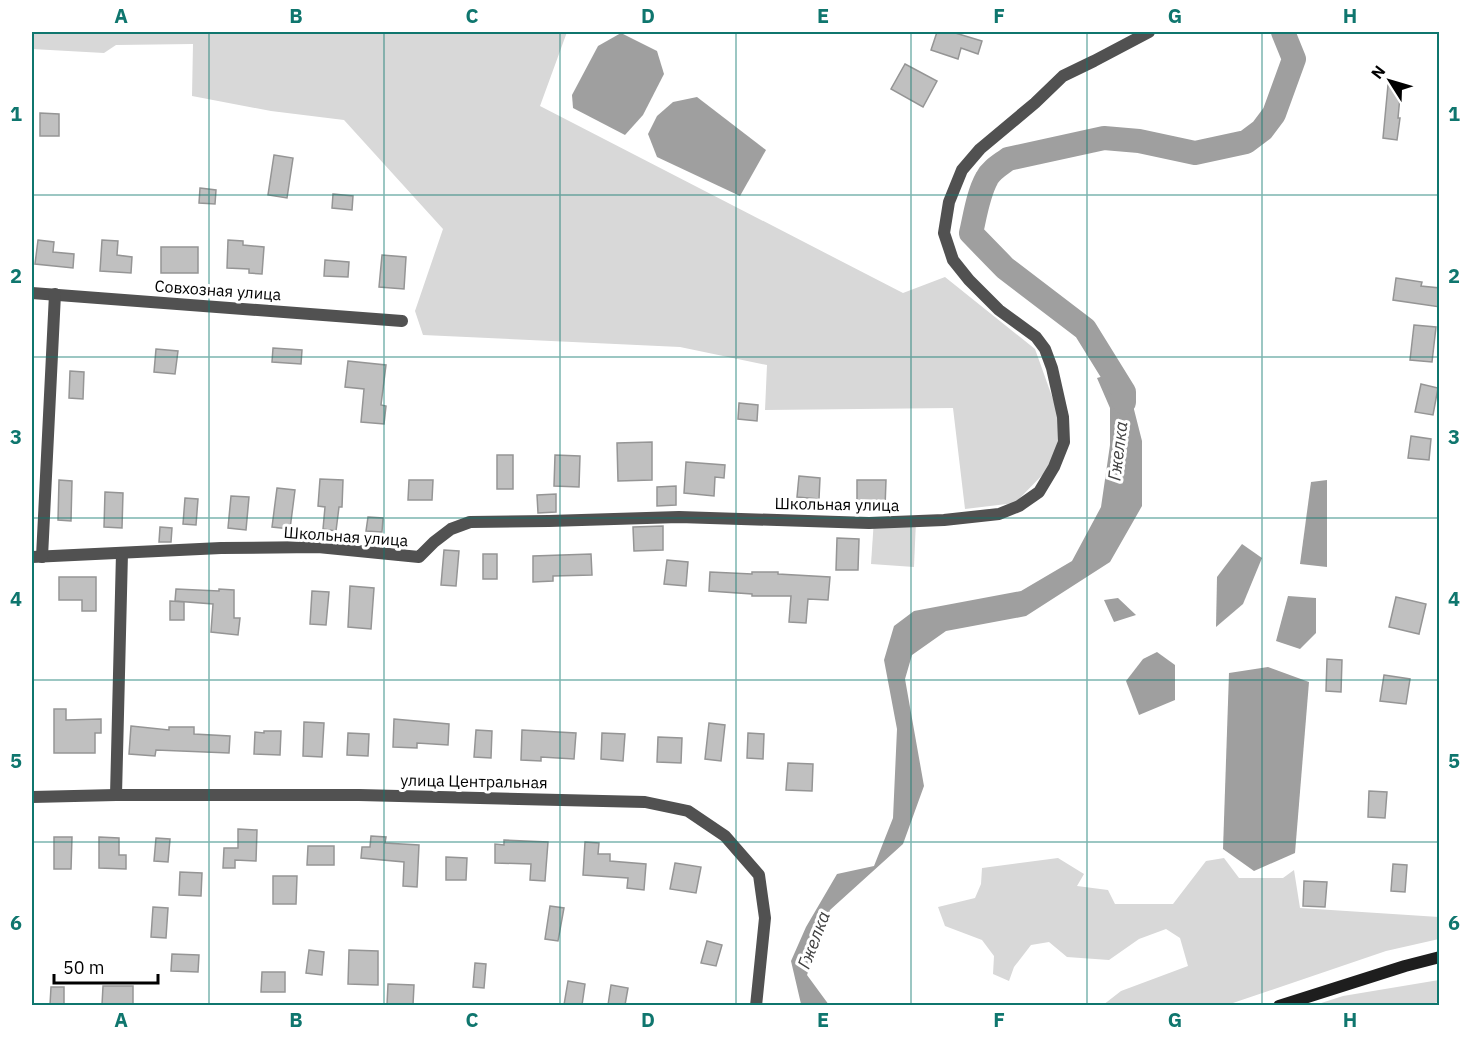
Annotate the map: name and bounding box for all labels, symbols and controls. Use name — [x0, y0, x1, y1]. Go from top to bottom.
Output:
text: A — [114, 2, 128, 29]
text: B — [289, 2, 303, 29]
text: C — [465, 2, 479, 29]
text: D — [641, 2, 655, 29]
text: E — [817, 2, 829, 29]
text: F — [993, 2, 1005, 29]
text: G — [1168, 2, 1182, 29]
text: H — [1343, 2, 1357, 29]
north arrow — [1360, 51, 1420, 111]
text: N — [1367, 61, 1389, 83]
text: 1 — [10, 100, 22, 127]
text: 1 — [1448, 100, 1460, 127]
text: 2 — [10, 262, 22, 289]
text: 2 — [1448, 262, 1460, 289]
street label: Совхозная улица — [154, 276, 282, 304]
water label: Гжелка — [1102, 420, 1133, 482]
text: 3 — [10, 423, 22, 450]
text: 3 — [1448, 423, 1460, 450]
street label: Школьная улица — [774, 493, 900, 515]
street label: Школьная улица — [283, 522, 409, 550]
text: 4 — [10, 585, 22, 612]
text: 4 — [1448, 585, 1460, 612]
text: 5 — [10, 747, 22, 774]
text: 5 — [1448, 747, 1460, 774]
street label: улица Центральная — [400, 770, 548, 792]
water label: Гжелка — [792, 908, 835, 972]
text: 6 — [10, 909, 22, 936]
text: 6 — [1448, 909, 1460, 936]
scale bar — [54, 947, 158, 985]
text: 50 m — [63, 956, 105, 979]
text: A — [114, 1006, 128, 1033]
text: B — [289, 1006, 303, 1033]
text: C — [465, 1006, 479, 1033]
text: D — [641, 1006, 655, 1033]
text: E — [817, 1006, 829, 1033]
text: F — [993, 1006, 1005, 1033]
text: G — [1168, 1006, 1182, 1033]
text: H — [1343, 1006, 1357, 1033]

